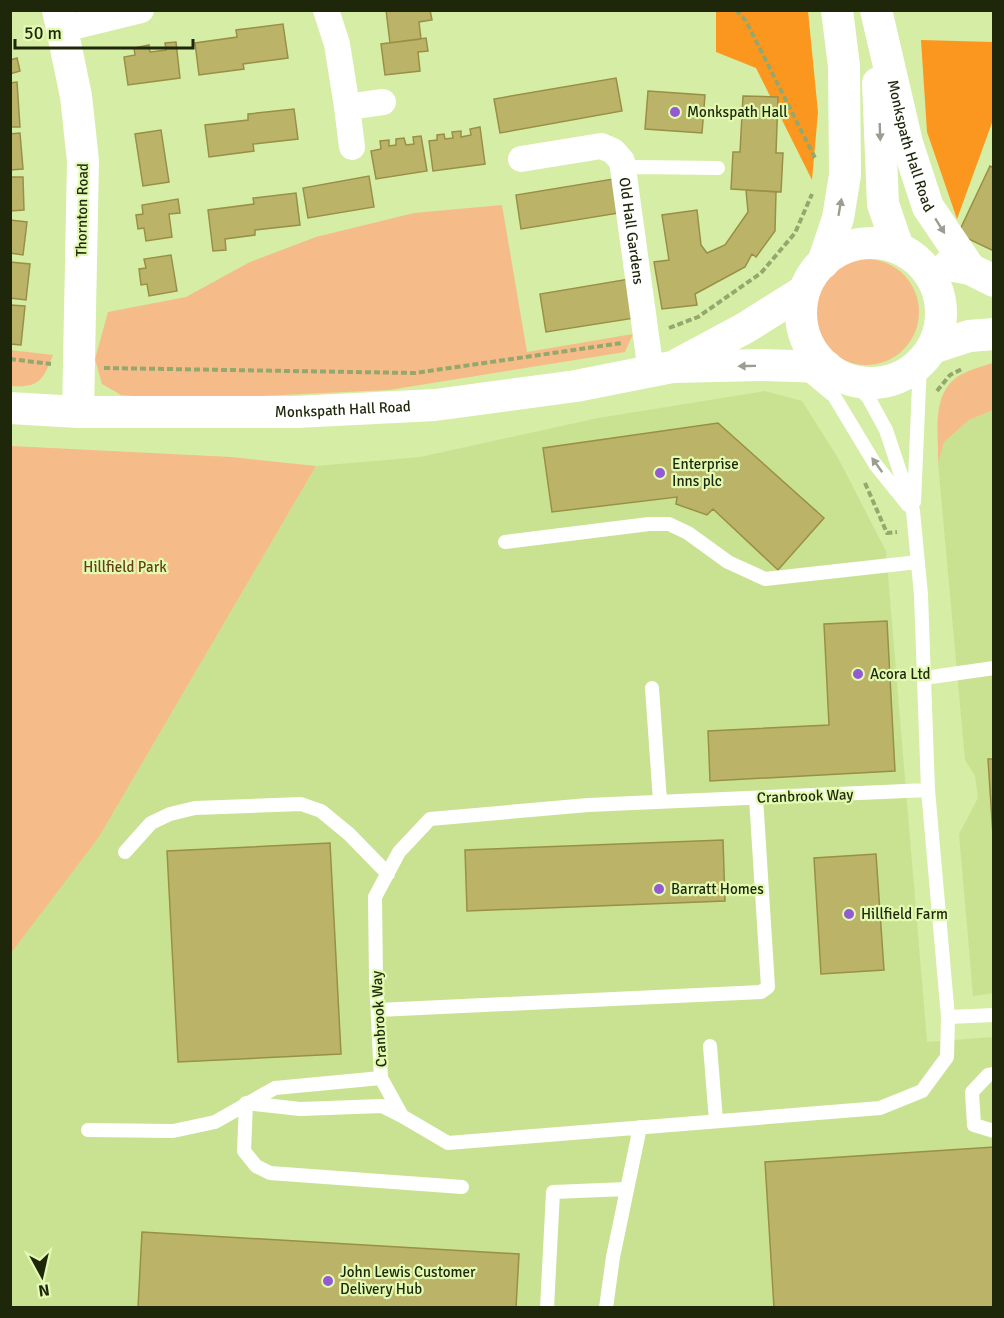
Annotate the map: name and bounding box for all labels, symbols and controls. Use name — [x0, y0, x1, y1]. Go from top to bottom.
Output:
scale bar — [15, 12, 194, 50]
text: 50 m — [24, 22, 62, 44]
street label: Monkspath Hall Road — [884, 78, 938, 216]
place label: Monkspath Hall — [687, 103, 788, 121]
marker: Monkspath Hall — [668, 105, 682, 119]
one-way arrow — [876, 122, 885, 141]
street label: Thornton Road — [72, 163, 92, 257]
street label: Old Hall Gardens — [615, 176, 648, 286]
one-way arrow — [836, 197, 845, 216]
one-way arrow — [935, 218, 946, 235]
one-way arrow — [738, 361, 757, 371]
street label: Monkspath Hall Road — [275, 397, 411, 421]
place label: Enterprise Inns plc — [672, 455, 739, 490]
one-way arrow — [871, 458, 883, 474]
marker: Enterprise Inns plc — [653, 466, 667, 480]
park label: Hillfield Park — [83, 558, 167, 576]
place label: Acora Ltd — [870, 665, 931, 683]
marker: Acora Ltd — [851, 667, 865, 681]
street label: Cranbrook Way — [756, 785, 854, 807]
place label: Barratt Homes — [671, 880, 764, 898]
marker: Barratt Homes — [652, 882, 666, 896]
place label: Hillfield Farm — [861, 905, 948, 923]
marker: Hillfield Farm — [842, 907, 856, 921]
street label: Cranbrook Way — [367, 970, 391, 1068]
north arrow — [12, 1246, 72, 1306]
place label: John Lewis Customer Delivery Hub — [340, 1263, 476, 1298]
marker: John Lewis Customer Delivery Hub — [321, 1274, 335, 1288]
text: N — [37, 1279, 51, 1301]

